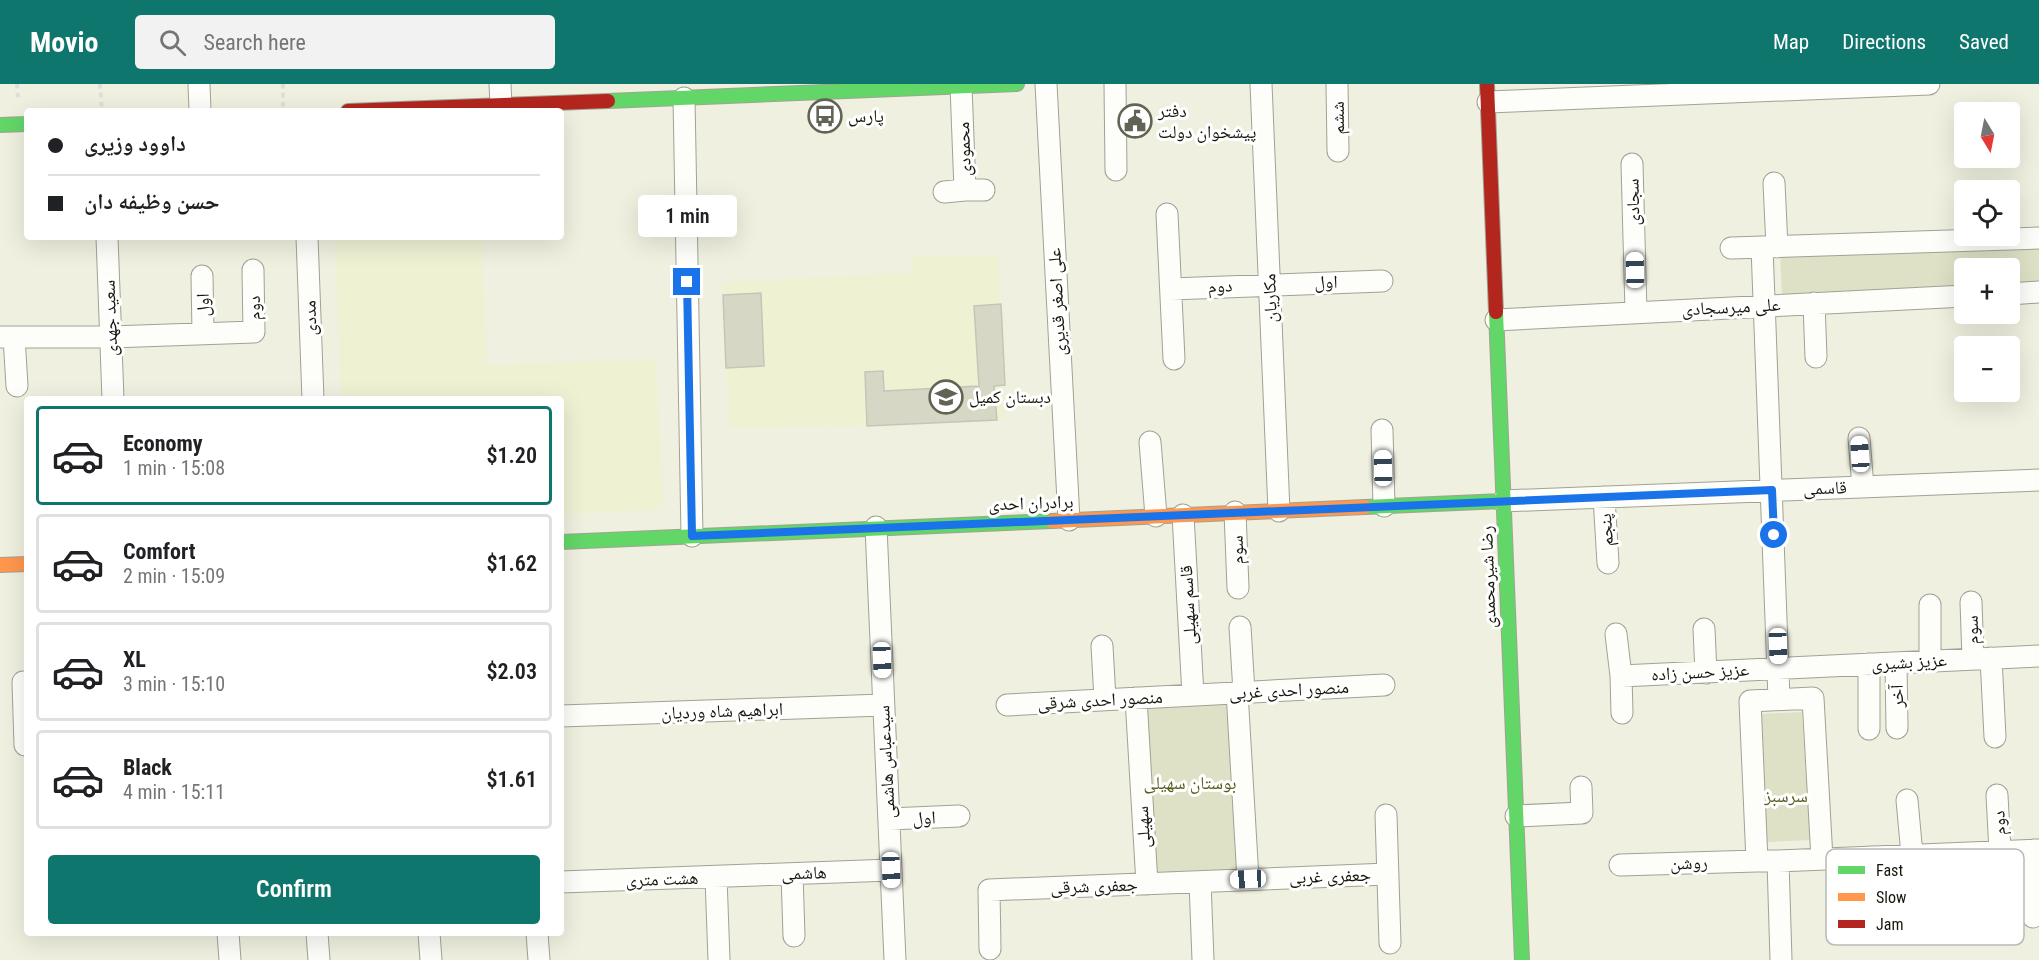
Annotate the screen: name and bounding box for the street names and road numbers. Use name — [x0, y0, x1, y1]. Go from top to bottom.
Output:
street label: ششم — [1327, 101, 1350, 135]
street label: محمودی — [952, 121, 976, 177]
street label: سجادی — [1622, 178, 1644, 226]
street label: علی اصغر قدیری — [1043, 248, 1071, 356]
street label: اول — [1314, 271, 1338, 293]
street label: مکاریان — [1258, 273, 1282, 323]
street label: دوم — [1207, 274, 1233, 299]
street label: سعید جهدی — [98, 279, 122, 357]
street label: اول — [192, 293, 214, 317]
street label: علی میرسجادی — [1681, 293, 1781, 321]
street label: دوم — [243, 295, 266, 321]
street label: مددی — [298, 300, 322, 336]
street label: قاسمی — [1803, 476, 1847, 500]
street label: برادران احدی — [988, 491, 1074, 515]
street label: پنجم — [1594, 513, 1619, 547]
street label: رضا شیرمحمدی — [1475, 525, 1501, 629]
street label: سوم — [1225, 535, 1250, 565]
street label: قاسم سهیلی — [1175, 565, 1202, 645]
street label: سوم — [1960, 615, 1985, 645]
street label: عزیز بشیری — [1871, 649, 1947, 675]
street label: عزیز حسن زاده — [1650, 658, 1750, 686]
street label: منصور احدی غربی — [1228, 676, 1350, 704]
street label: آخر — [1886, 684, 1907, 709]
street label: منصور احدی شرقی — [1037, 686, 1163, 714]
street label: ابراهیم شاه وردیان — [661, 698, 783, 725]
street label: سیدعباس هاشمی — [872, 705, 900, 819]
street label: سهیلی — [1131, 805, 1155, 849]
street label: اول — [912, 806, 936, 830]
street label: دوم — [1987, 810, 2012, 836]
street label: روشن — [1670, 851, 1708, 875]
street label: هاشمی — [781, 861, 827, 885]
street label: جعفری غربی — [1289, 864, 1371, 888]
street label: هشت متری — [625, 867, 699, 891]
street label: جعفری شرقی — [1050, 873, 1138, 899]

